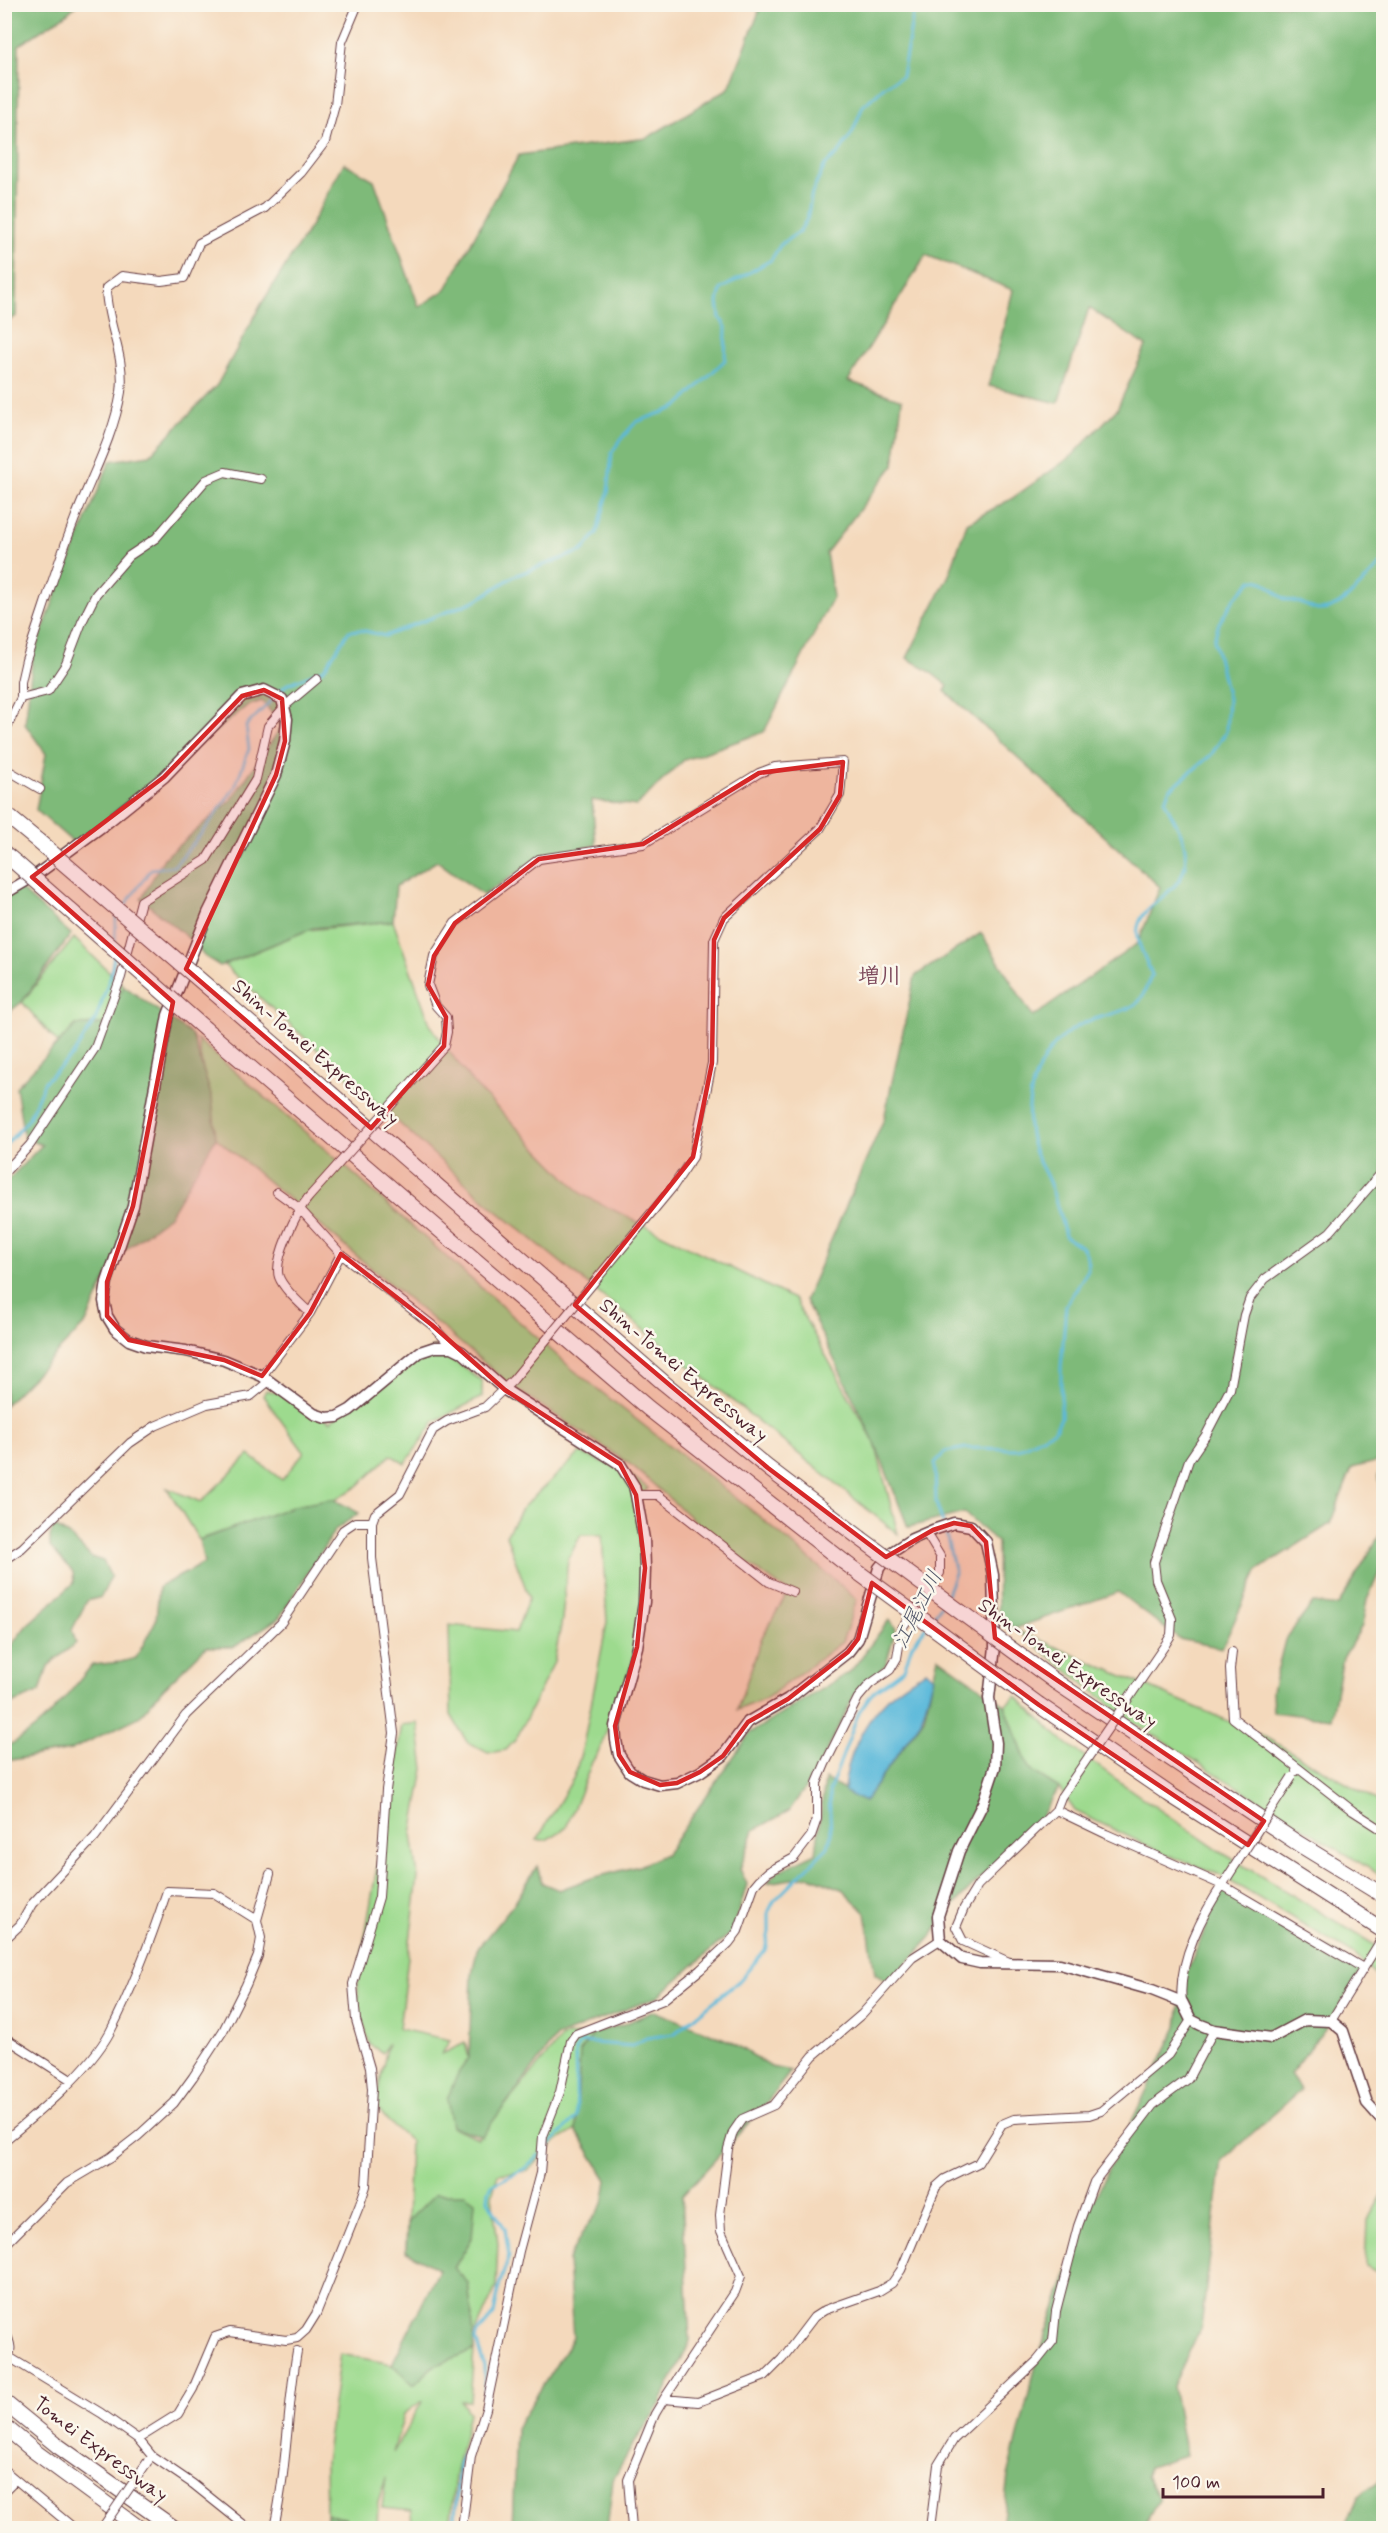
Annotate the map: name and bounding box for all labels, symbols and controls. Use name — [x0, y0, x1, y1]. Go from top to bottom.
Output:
district label: 増川 — [858, 963, 902, 991]
street label: Shin-Tomei Expressway — [226, 973, 404, 1133]
street label: Shin-Tomei Expressway — [593, 1293, 773, 1450]
water label: 江尾江川 — [886, 1566, 949, 1653]
street label: Shin-Tomei Expressway — [972, 1592, 1162, 1736]
street label: Tomei Expressway — [27, 2391, 173, 2510]
scale bar — [1163, 2461, 1324, 2499]
text: 100 m — [1172, 2471, 1220, 2495]

